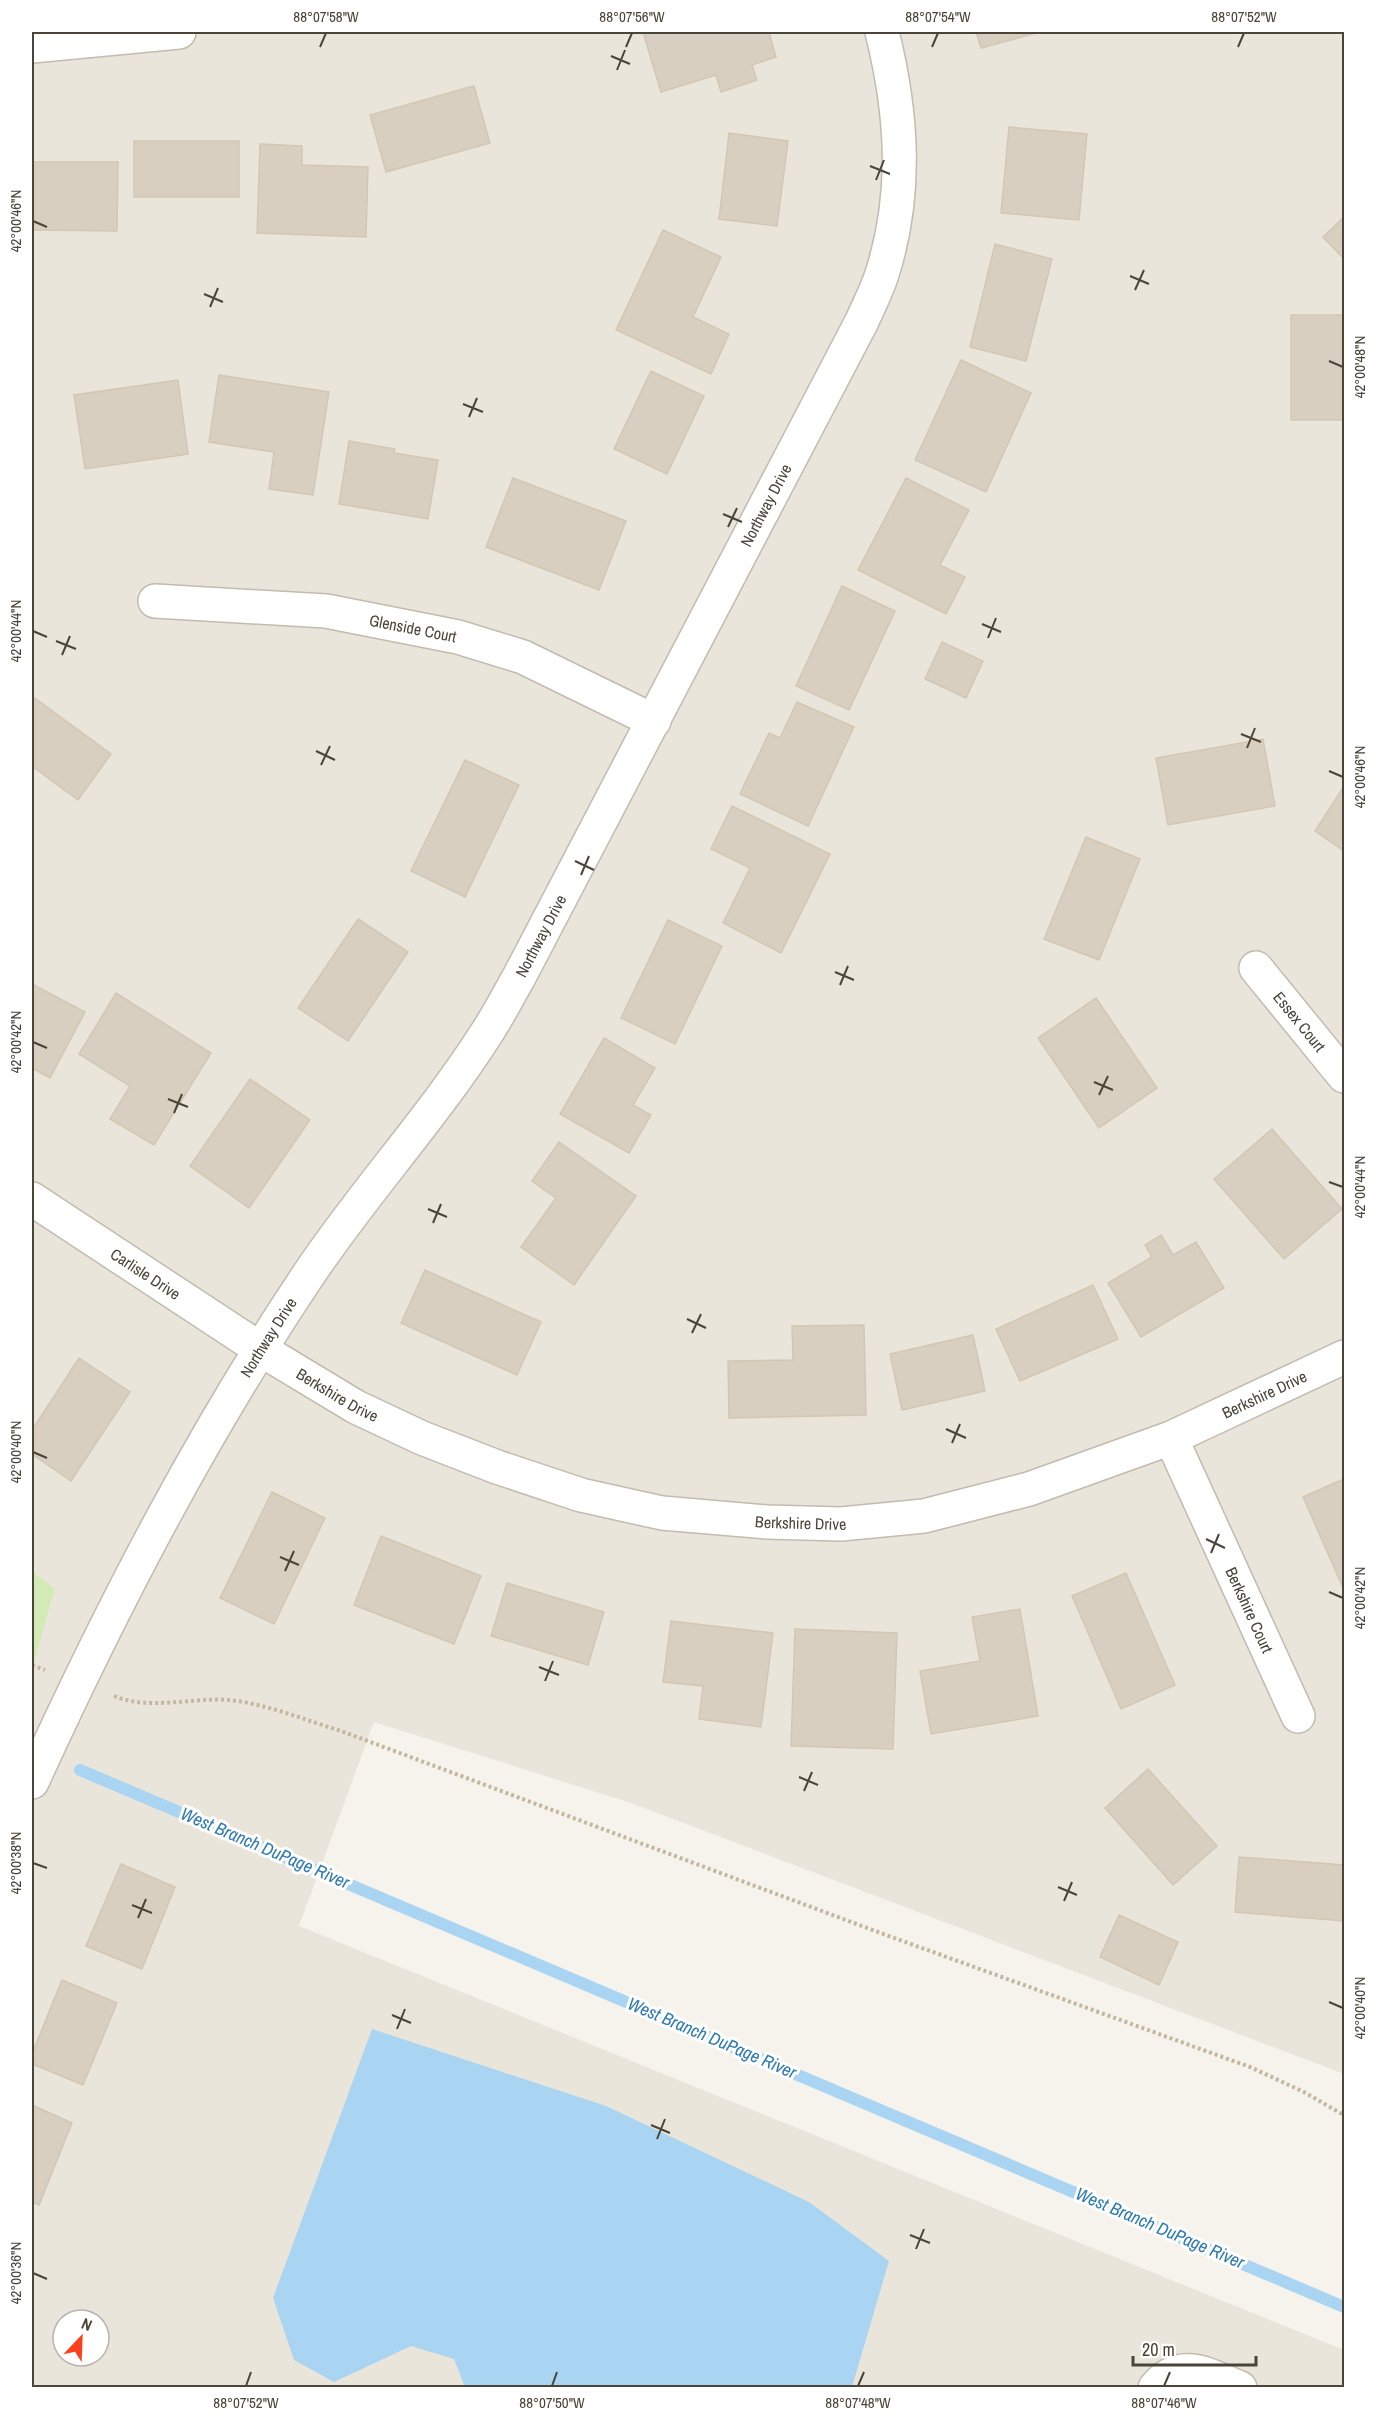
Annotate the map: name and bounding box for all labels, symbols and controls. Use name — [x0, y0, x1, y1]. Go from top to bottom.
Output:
text: 88°07'58"W — [293, 6, 359, 27]
text: 88°07'56"W — [599, 6, 665, 27]
text: 88°07'54"W — [905, 6, 971, 27]
text: 88°07'52"W — [1211, 6, 1277, 27]
text: 42°00'46"N — [5, 190, 26, 252]
text: 42°00'48"N — [1349, 336, 1370, 398]
street label: Northway Drive — [735, 460, 796, 550]
text: 42°00'44"N — [5, 600, 26, 662]
street label: Glenside Court — [368, 609, 459, 648]
text: 42°00'46"N — [1349, 746, 1370, 808]
street label: Northway Drive — [510, 891, 571, 981]
street label: Essex Court — [1268, 987, 1331, 1056]
text: 42°00'42"N — [5, 1011, 26, 1073]
text: 42°00'44"N — [1349, 1156, 1370, 1218]
street label: Carlisle Drive — [106, 1243, 185, 1305]
street label: Northway Drive — [235, 1293, 302, 1381]
street label: Berkshire Drive — [292, 1363, 382, 1427]
street label: Berkshire Drive — [1218, 1365, 1310, 1424]
text: 42°00'40"N — [5, 1421, 26, 1483]
street label: Berkshire Drive — [754, 1510, 847, 1535]
street label: Berkshire Court — [1220, 1564, 1279, 1657]
text: 42°00'42"N — [1349, 1567, 1370, 1629]
water label: West Branch DuPage River — [177, 1801, 354, 1895]
text: 42°00'38"N — [5, 1832, 26, 1894]
text: 42°00'40"N — [1349, 1977, 1370, 2039]
water label: West Branch DuPage River — [624, 1991, 801, 2085]
water label: West Branch DuPage River — [1072, 2181, 1249, 2275]
text: 42°00'36"N — [5, 2242, 26, 2304]
north arrow — [51, 2308, 111, 2368]
text: N — [78, 2312, 96, 2336]
scale bar — [1133, 2329, 1256, 2367]
text: 20 m — [1142, 2337, 1175, 2362]
text: 88°07'52"W — [213, 2392, 279, 2413]
text: 88°07'50"W — [519, 2392, 585, 2413]
text: 88°07'48"W — [825, 2392, 891, 2413]
text: 88°07'46"W — [1131, 2392, 1197, 2413]

